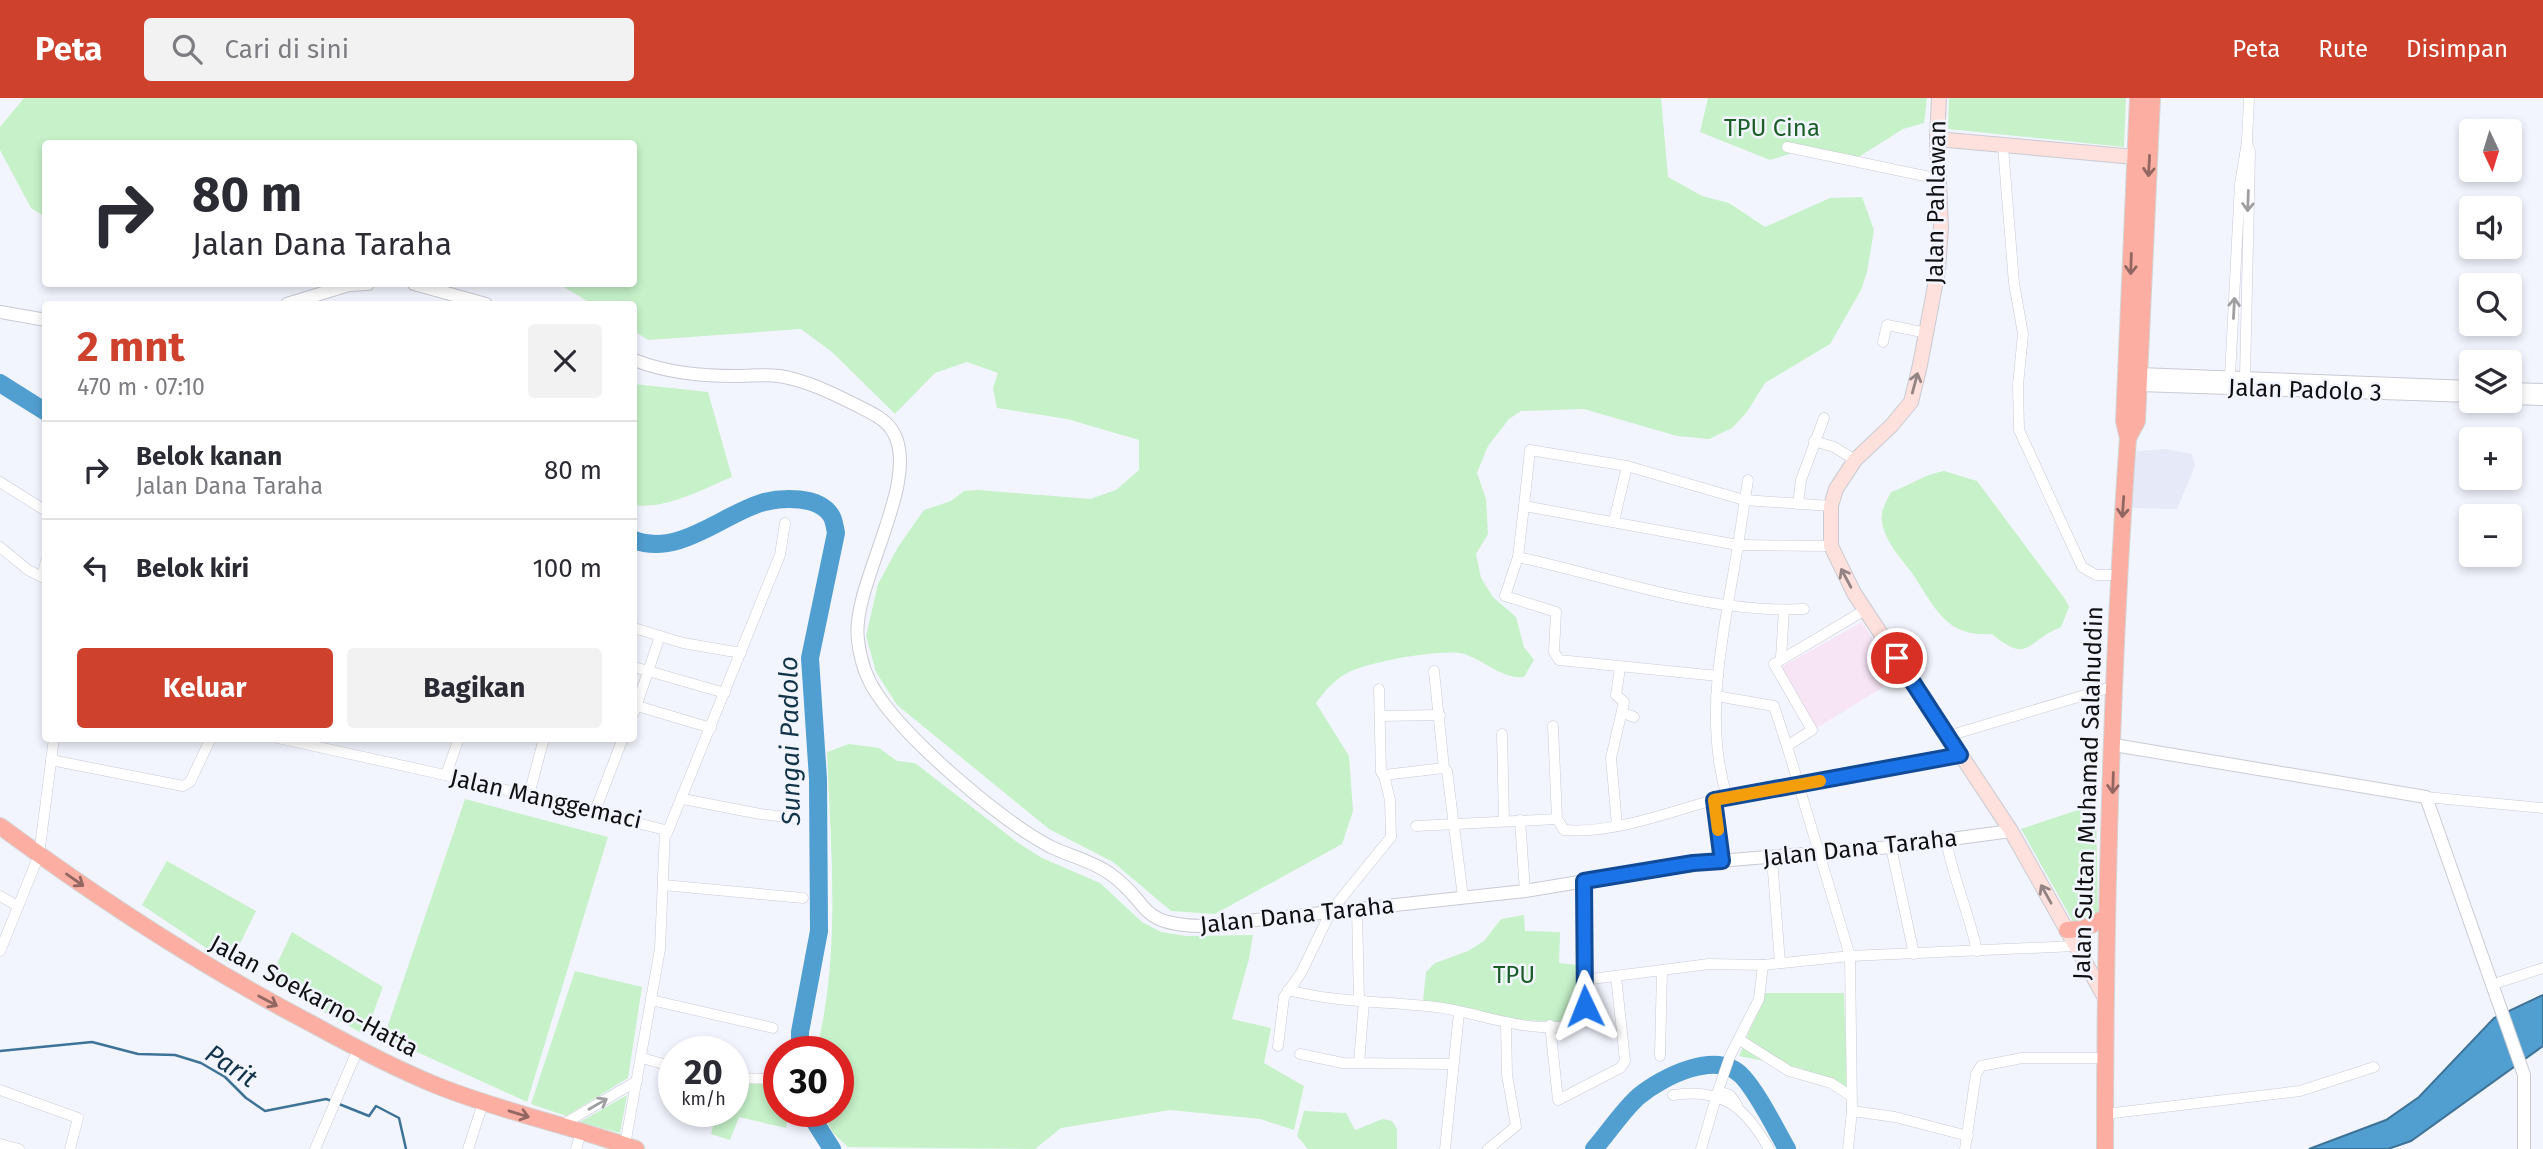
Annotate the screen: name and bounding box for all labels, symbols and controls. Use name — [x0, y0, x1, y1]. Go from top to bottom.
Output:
search box — [144, 18, 634, 81]
text: Peta — [35, 29, 102, 69]
icon: search — [168, 30, 206, 68]
text: Cari di sini — [224, 34, 349, 65]
text: Peta — [2232, 35, 2280, 63]
text: Rute — [2318, 35, 2368, 63]
text: Disimpan — [2406, 35, 2508, 63]
park label: TPU Cina — [1724, 114, 1820, 142]
north arrow — [2459, 119, 2522, 182]
map controls — [2459, 119, 2522, 567]
street label: Jalan Pahlawan — [1921, 120, 1951, 284]
one-way arrow — [2142, 154, 2155, 177]
text: 80 m — [192, 165, 302, 224]
icon: right — [77, 168, 168, 259]
one-way arrow — [2242, 190, 2255, 213]
button: sound — [2459, 196, 2522, 259]
text: Jalan Dana Taraha — [192, 225, 452, 263]
one-way arrow — [2124, 252, 2137, 275]
button: search — [2459, 273, 2522, 336]
one-way arrow — [2228, 297, 2241, 320]
text: 2 mnt — [77, 322, 185, 372]
button: close — [528, 324, 602, 398]
button: layers — [2459, 350, 2522, 413]
text: 470 m · 07:10 — [77, 373, 205, 401]
one-way arrow — [1909, 373, 1922, 395]
street label: Jalan Padolo 3 — [2228, 373, 2382, 407]
button: + — [2459, 427, 2522, 490]
text: Belok kanan — [136, 441, 282, 472]
icon: right — [77, 451, 115, 489]
text: 80 m — [544, 455, 602, 486]
text: Jalan Dana Taraha — [136, 472, 323, 500]
one-way arrow — [2116, 495, 2129, 517]
button: − — [2459, 504, 2522, 567]
icon: left — [77, 549, 115, 587]
text: Belok kiri — [136, 553, 249, 584]
text: 100 m — [533, 553, 602, 584]
one-way arrow — [1838, 568, 1852, 589]
street label: Jalan Sultan Muhamad Salahuddin — [2067, 606, 2109, 980]
pin — [1867, 628, 1927, 688]
icon: arrive — [1878, 639, 1916, 677]
button: Keluar — [77, 648, 333, 728]
button: Bagikan — [347, 648, 602, 728]
water label: Sungai Padolo — [773, 656, 807, 827]
street label: Jalan Manggemaci — [447, 763, 645, 835]
one-way arrow — [2106, 771, 2119, 794]
street label: Jalan Dana Taraha — [1761, 824, 1959, 872]
one-way arrow — [65, 873, 84, 887]
one-way arrow — [2039, 884, 2053, 904]
street label: Jalan Dana Taraha — [1198, 891, 1396, 939]
street label: Jalan Soekarno-Hatta — [205, 929, 423, 1063]
park label: TPU — [1493, 961, 1535, 989]
position arrow — [1548, 969, 1622, 1043]
one-way arrow — [257, 994, 277, 1008]
speed limit sign: 30 — [763, 1036, 854, 1127]
water label: Parit — [199, 1038, 263, 1094]
text: 20 — [684, 1051, 723, 1093]
text: km/h — [681, 1088, 726, 1110]
one-way arrow — [588, 1097, 608, 1111]
one-way arrow — [508, 1109, 530, 1121]

